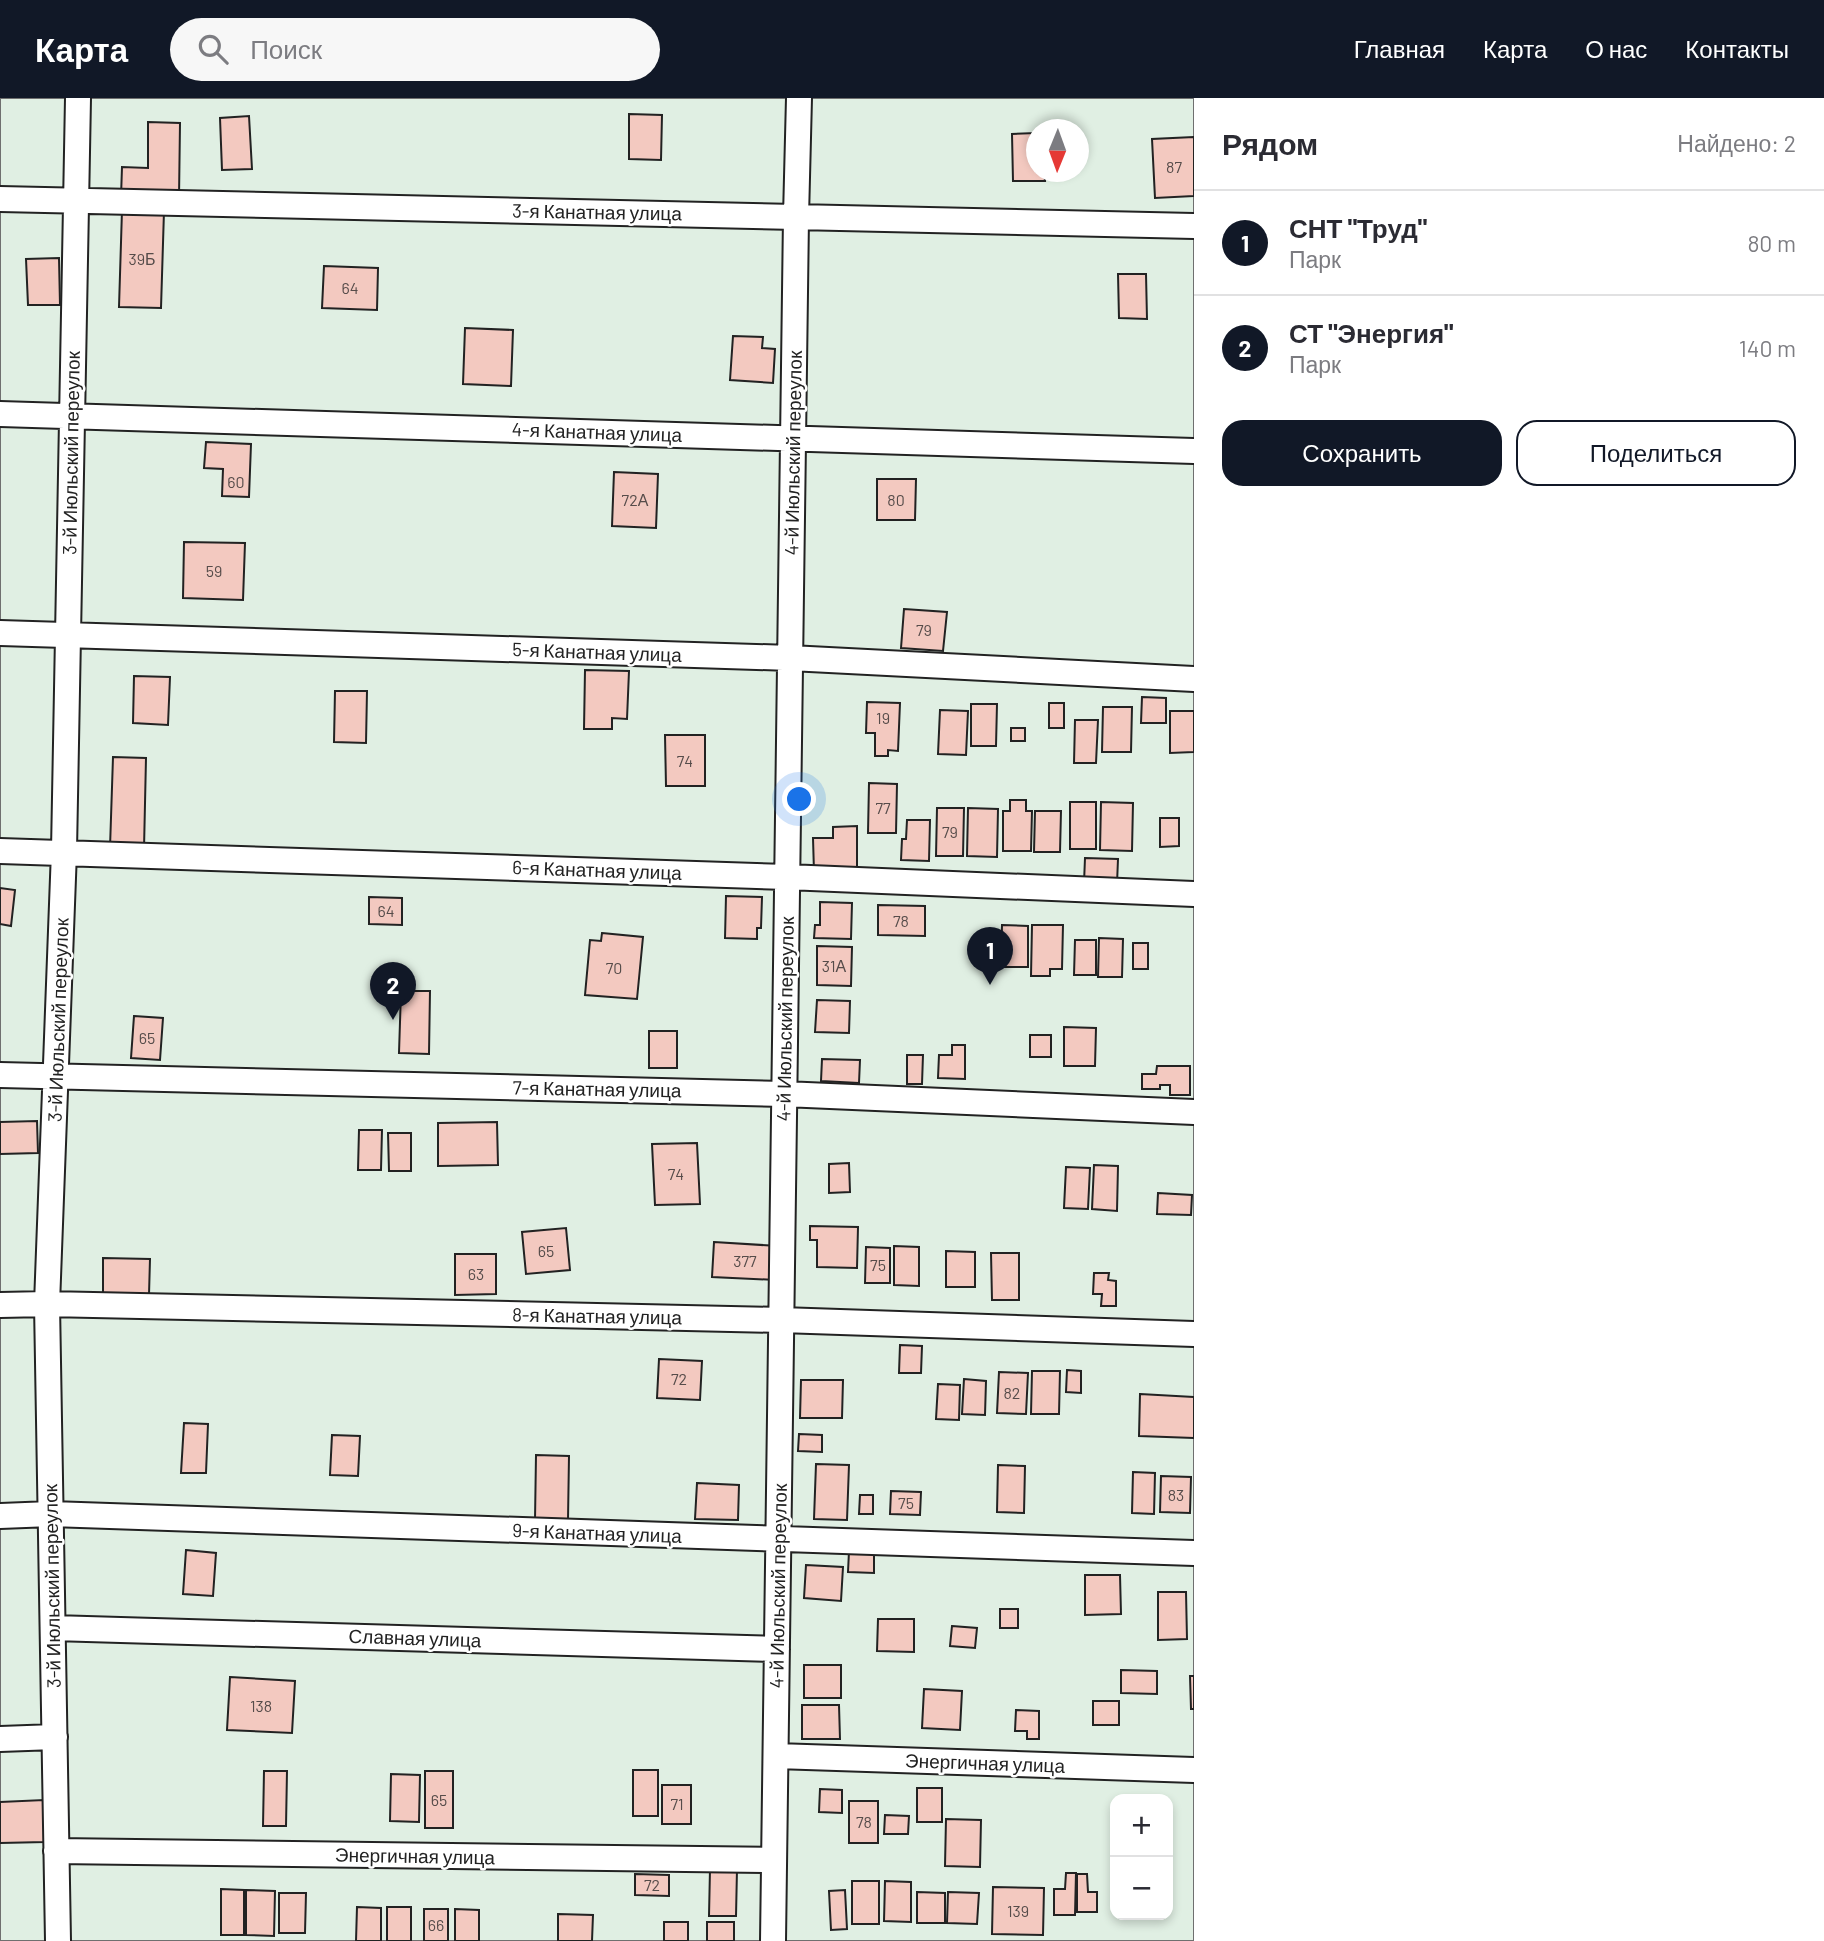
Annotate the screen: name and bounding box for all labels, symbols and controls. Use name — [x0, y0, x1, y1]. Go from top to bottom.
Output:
search box — [170, 18, 660, 81]
text: Карта — [35, 29, 128, 69]
icon: search — [194, 30, 232, 68]
text: Поиск — [250, 33, 322, 64]
text: Главная — [1354, 34, 1445, 63]
text: Карта — [1483, 34, 1547, 63]
text: О нас — [1585, 34, 1647, 63]
text: Контакты — [1685, 34, 1789, 63]
north arrow — [1026, 119, 1089, 182]
text: Рядом — [1222, 125, 1318, 161]
text: Найдено: 2 — [1677, 129, 1796, 157]
house number: 87 — [1166, 157, 1182, 176]
street label: 3-я Канатная улица — [512, 199, 682, 224]
text: СНТ "Труд" — [1289, 212, 1427, 243]
text: 1 — [1241, 229, 1249, 257]
text: 80 m — [1747, 229, 1796, 257]
text: Парк — [1289, 245, 1341, 273]
house number: 39Б — [128, 249, 156, 268]
house number: 64 — [341, 278, 359, 297]
text: СТ "Энергия" — [1289, 317, 1453, 348]
text: 2 — [1239, 334, 1251, 362]
text: 140 m — [1739, 334, 1796, 362]
street label: 3-й Июльский переулок — [57, 350, 84, 555]
street label: 4-й Июльский переулок — [779, 350, 806, 556]
text: Парк — [1289, 350, 1341, 378]
street label: 4-я Канатная улица — [511, 417, 683, 446]
button: Сохранить — [1222, 420, 1502, 486]
button: Поделиться — [1516, 420, 1796, 486]
house number: 60 — [227, 472, 245, 491]
house number: 72А — [622, 490, 649, 509]
house number: 80 — [887, 490, 905, 509]
house number: 59 — [206, 561, 222, 580]
house number: 79 — [916, 620, 932, 639]
street label: 5-я Канатная улица — [512, 637, 683, 666]
house number: 19 — [876, 708, 890, 727]
house number: 74 — [677, 751, 693, 770]
your location — [782, 782, 816, 816]
house number: 77 — [875, 798, 891, 817]
house number: 79 — [942, 822, 958, 841]
street label: 6-я Канатная улица — [512, 855, 683, 884]
house number: 64 — [377, 901, 395, 920]
house number: 78 — [893, 911, 909, 930]
street label: 4-й Июльский переулок — [771, 916, 798, 1122]
street label: 3-й Июльский переулок — [42, 917, 73, 1122]
pin: 1 — [967, 927, 1013, 985]
house number: 31А — [822, 956, 847, 975]
house number: 70 — [606, 958, 622, 977]
pin: 2 — [370, 962, 416, 1020]
house number: 65 — [139, 1028, 155, 1047]
street label: 7-я Канатная улица — [512, 1076, 682, 1101]
house number: 74 — [668, 1164, 684, 1183]
house number: 65 — [538, 1241, 554, 1260]
house number: 377 — [733, 1251, 757, 1270]
house number: 75 — [870, 1255, 886, 1274]
house number: 63 — [468, 1264, 484, 1283]
street label: 8-я Канатная улица — [512, 1303, 683, 1328]
house number: 72 — [671, 1369, 687, 1388]
house number: 82 — [1004, 1383, 1020, 1402]
street label: 3-й Июльский переулок — [38, 1483, 65, 1688]
street label: 4-й Июльский переулок — [764, 1483, 791, 1689]
house number: 83 — [1168, 1485, 1184, 1504]
house number: 75 — [898, 1493, 914, 1512]
street label: 9-я Канатная улица — [512, 1518, 683, 1547]
street label: Славная улица — [348, 1624, 482, 1651]
house number: 138 — [250, 1696, 272, 1715]
street label: Энергичная улица — [905, 1748, 1066, 1777]
house number: 65 — [431, 1790, 447, 1809]
house number: 71 — [670, 1794, 684, 1813]
map controls — [1110, 1794, 1173, 1920]
button: + — [1110, 1794, 1173, 1857]
house number: 78 — [856, 1812, 872, 1831]
street label: Энергичная улица — [335, 1843, 496, 1868]
button: − — [1110, 1857, 1173, 1920]
house number: 72 — [644, 1875, 660, 1894]
house number: 139 — [1007, 1901, 1029, 1920]
house number: 66 — [428, 1915, 444, 1934]

